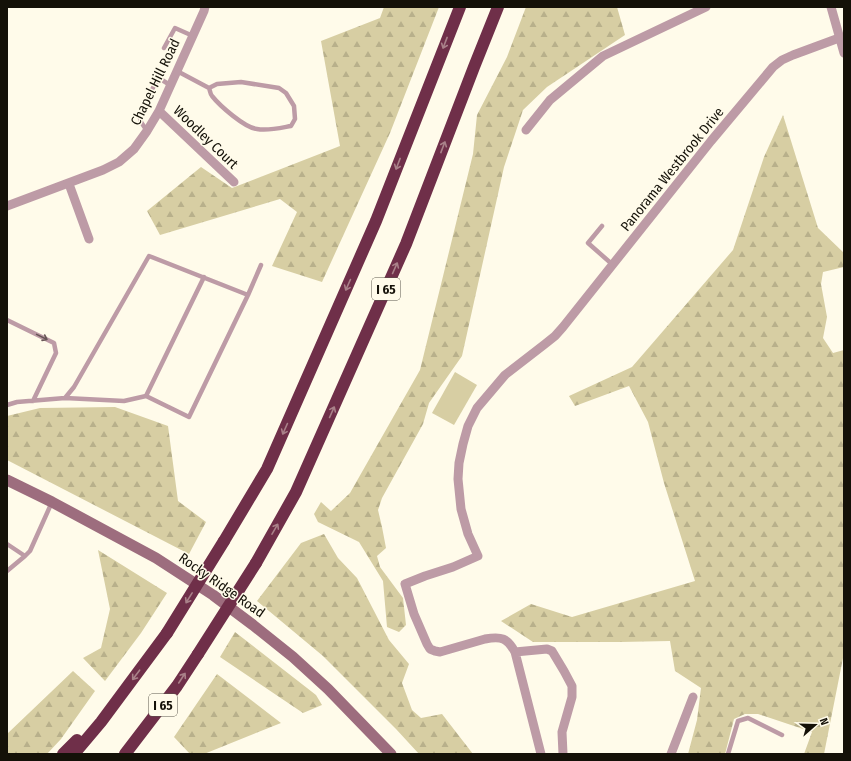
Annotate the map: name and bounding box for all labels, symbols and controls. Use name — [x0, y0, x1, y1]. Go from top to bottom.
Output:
street label: Chapel Hill Road — [127, 36, 184, 128]
one-way arrow — [441, 37, 448, 49]
street label: Woodley Court — [170, 102, 242, 173]
street label: Panorama Westbrook Drive — [617, 104, 728, 235]
one-way arrow — [440, 141, 448, 153]
one-way arrow — [394, 158, 402, 170]
one-way arrow — [392, 262, 400, 274]
one-way arrow — [344, 278, 352, 290]
road number: I 65 — [372, 278, 400, 300]
one-way arrow — [36, 334, 48, 341]
one-way arrow — [328, 407, 336, 419]
one-way arrow — [280, 423, 288, 435]
one-way arrow — [272, 523, 280, 535]
street label: Rocky Ridge Road — [175, 549, 268, 621]
one-way arrow — [184, 592, 192, 604]
one-way arrow — [132, 669, 140, 680]
one-way arrow — [178, 673, 186, 684]
road number: I 65 — [149, 694, 177, 716]
north arrow — [795, 705, 835, 745]
text: N — [817, 716, 831, 727]

